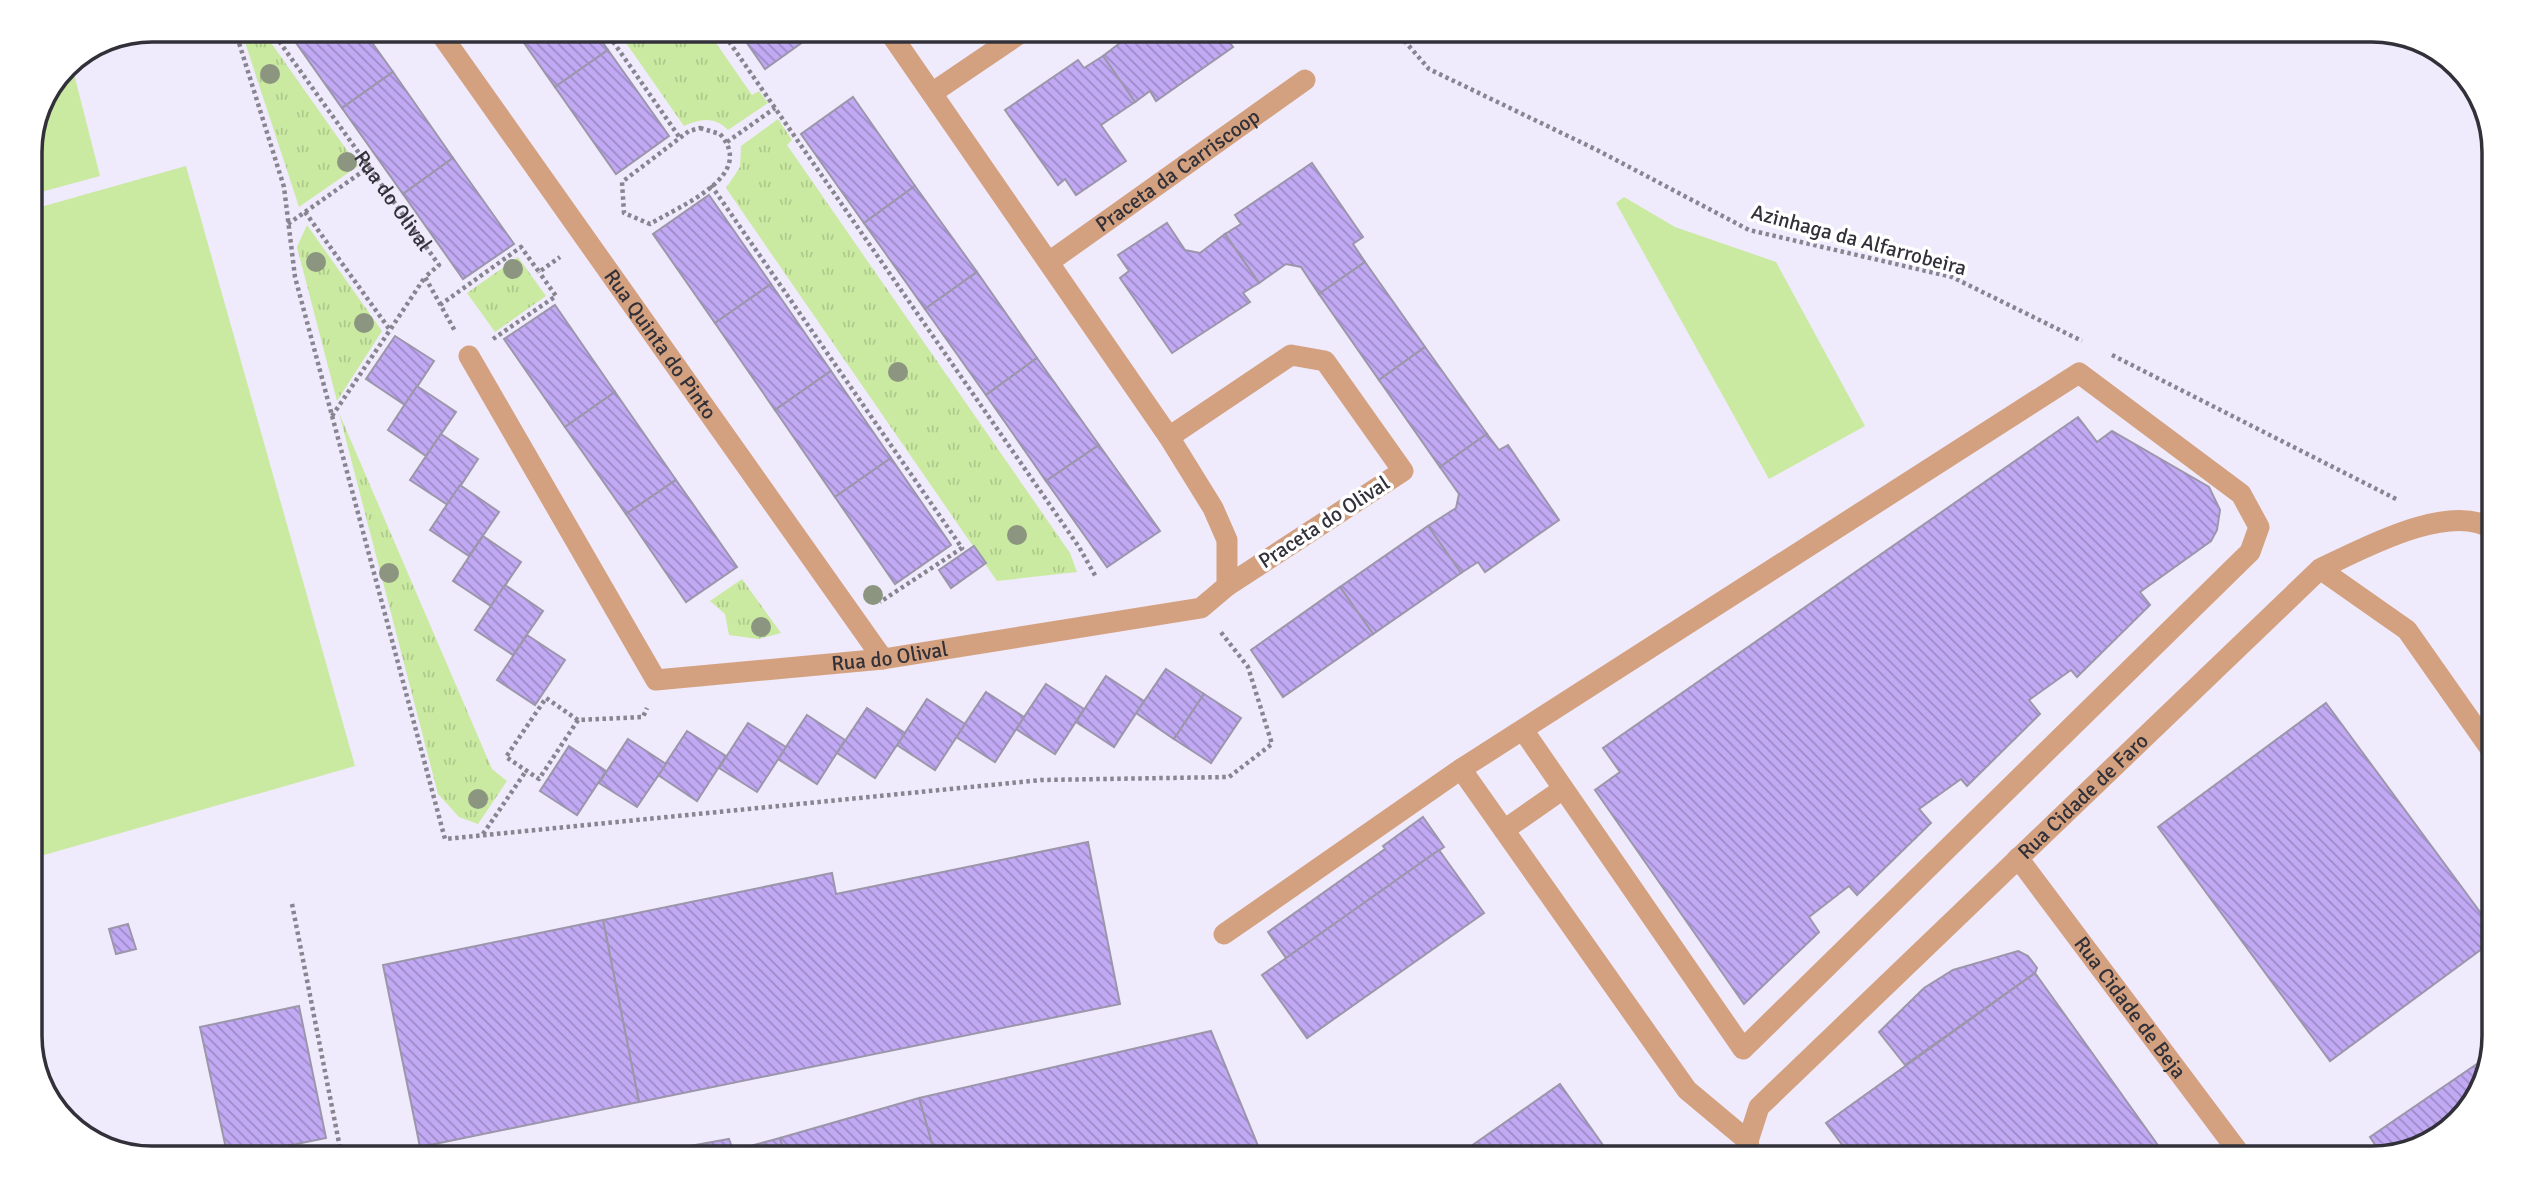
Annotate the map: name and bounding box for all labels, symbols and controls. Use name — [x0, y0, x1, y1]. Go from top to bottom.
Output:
street label: Praceta da Carriscoop — [1090, 103, 1265, 238]
street label: Rua do Olival — [348, 146, 438, 256]
street label: Azinhaga da Alfarrobeira — [1748, 199, 1970, 281]
street label: Rua Quinta do Pinto — [598, 264, 722, 424]
street label: Praceta do Olival — [1254, 470, 1394, 574]
street label: Rua do Olival — [830, 636, 950, 677]
street label: Rua Cidade de Faro — [2012, 728, 2154, 865]
street label: Rua Cidade de Beja — [2068, 931, 2192, 1084]

